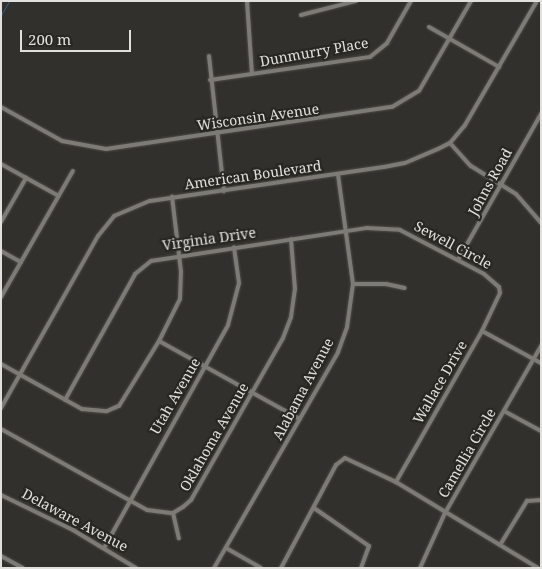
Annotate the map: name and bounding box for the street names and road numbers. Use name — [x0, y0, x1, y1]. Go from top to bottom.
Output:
street label: Dunmurry Place — [258, 34, 370, 70]
street label: Wisconsin Avenue — [196, 100, 320, 134]
street label: Johns Road — [465, 145, 515, 219]
street label: American Boulevard — [183, 157, 323, 193]
street label: Sewell Circle — [411, 218, 495, 272]
street label: Virginia Drive — [161, 224, 257, 254]
street label: Alabama Avenue — [269, 335, 337, 443]
street label: Wallace Drive — [409, 338, 471, 426]
street label: Utah Avenue — [146, 355, 204, 437]
street label: Oklahoma Avenue — [176, 380, 252, 494]
street label: Camellia Circle — [435, 405, 499, 501]
street label: Delaware Avenue — [19, 485, 131, 555]

